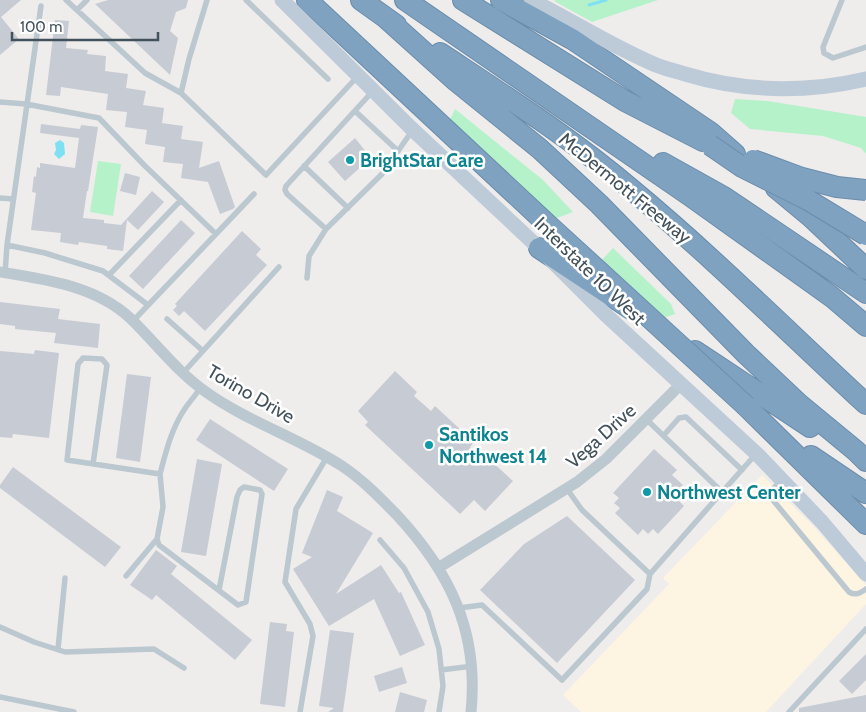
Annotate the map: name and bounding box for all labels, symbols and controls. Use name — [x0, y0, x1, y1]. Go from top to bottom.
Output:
scale bar — [12, 10, 159, 42]
text: 100 m — [20, 18, 62, 36]
street label: McDermott Freeway — [554, 128, 696, 249]
place label: BrightStar Care — [360, 149, 483, 172]
marker: BrightStar Care — [344, 154, 356, 166]
street label: Interstate 10 West — [530, 212, 651, 330]
street label: Torino Drive — [203, 360, 299, 428]
street label: Vega Drive — [561, 399, 641, 473]
place label: Santikos Northwest 14 — [439, 423, 547, 468]
marker: Santikos Northwest 14 — [423, 439, 435, 451]
place label: Northwest Center — [657, 481, 801, 504]
marker: Northwest Center — [641, 486, 653, 498]

